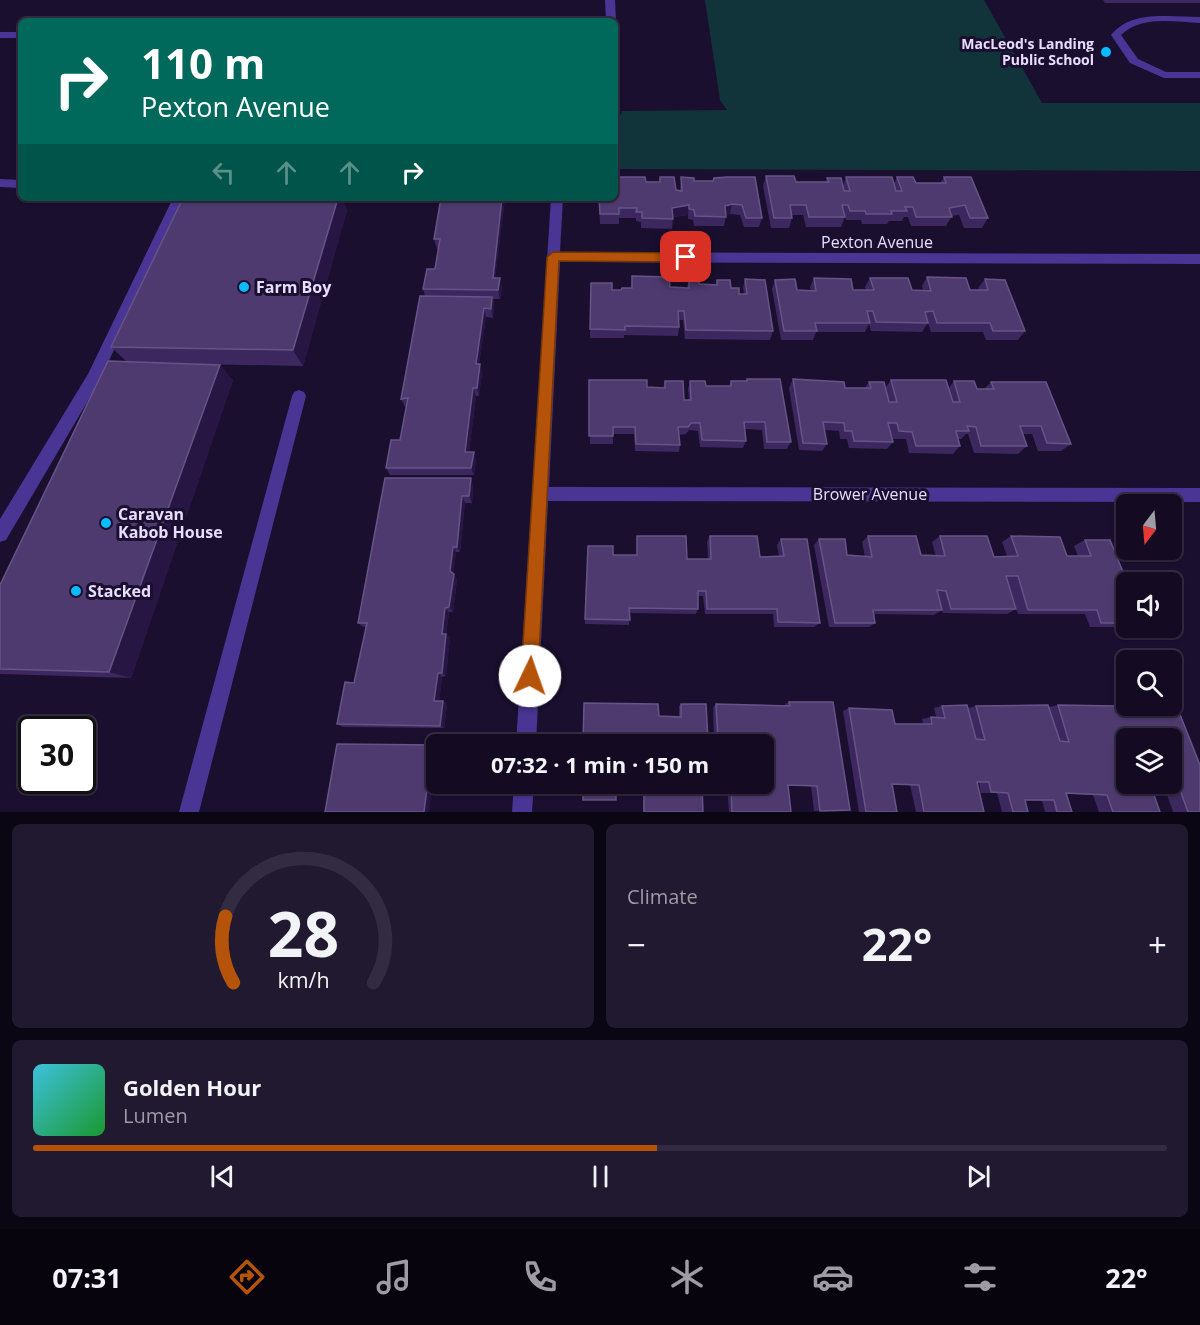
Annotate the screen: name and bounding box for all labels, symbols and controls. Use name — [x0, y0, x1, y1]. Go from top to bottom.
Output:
text: 110 m — [141, 34, 265, 91]
place label: MacLeod's Landing Public School — [961, 34, 1094, 69]
icon: right — [42, 42, 120, 120]
marker: MacLeod's Landing Public School — [1099, 45, 1113, 59]
text: Pexton Avenue — [141, 88, 330, 125]
icon: left — [207, 156, 240, 189]
icon: ahead — [270, 156, 303, 189]
icon: ahead — [333, 156, 366, 189]
icon: right — [396, 156, 429, 189]
pin — [660, 231, 711, 282]
street label: Pexton Avenue — [821, 231, 933, 253]
icon: arrive — [669, 240, 702, 273]
place label: Farm Boy — [256, 276, 332, 298]
marker: Farm Boy — [237, 280, 251, 294]
street label: Brower Avenue — [813, 483, 927, 505]
north arrow — [1116, 494, 1182, 560]
map controls — [1116, 494, 1182, 794]
place label: Caravan Kabob House — [118, 503, 223, 543]
marker: Caravan Kabob House — [99, 516, 113, 530]
button: sound — [1116, 572, 1182, 638]
place label: Stacked — [88, 580, 151, 602]
marker: Stacked — [69, 584, 83, 598]
position arrow — [498, 644, 562, 708]
button: search — [1116, 650, 1182, 716]
speed limit sign: 30 — [18, 716, 96, 794]
button: layers — [1116, 728, 1182, 794]
text: 07:32 · 1 min · 150 m — [491, 749, 709, 779]
text: Climate — [627, 883, 698, 910]
text: 28 — [267, 890, 339, 975]
text: 22° — [862, 913, 932, 974]
text: − — [627, 922, 646, 967]
text: + — [1148, 922, 1167, 967]
text: km/h — [277, 965, 329, 994]
text: Golden Hour — [123, 1072, 261, 1102]
text: Lumen — [123, 1102, 188, 1129]
icon: previous — [206, 1160, 239, 1193]
icon: pause — [584, 1160, 617, 1193]
icon: next — [962, 1160, 995, 1193]
icon: directions — [226, 1256, 268, 1298]
icon: music — [373, 1256, 415, 1298]
icon: phone — [519, 1256, 561, 1298]
icon: climate — [666, 1256, 708, 1298]
icon: car — [812, 1256, 854, 1298]
icon: filters — [959, 1256, 1001, 1298]
text: 07:31 — [52, 1259, 122, 1296]
text: 22° — [1105, 1259, 1148, 1296]

